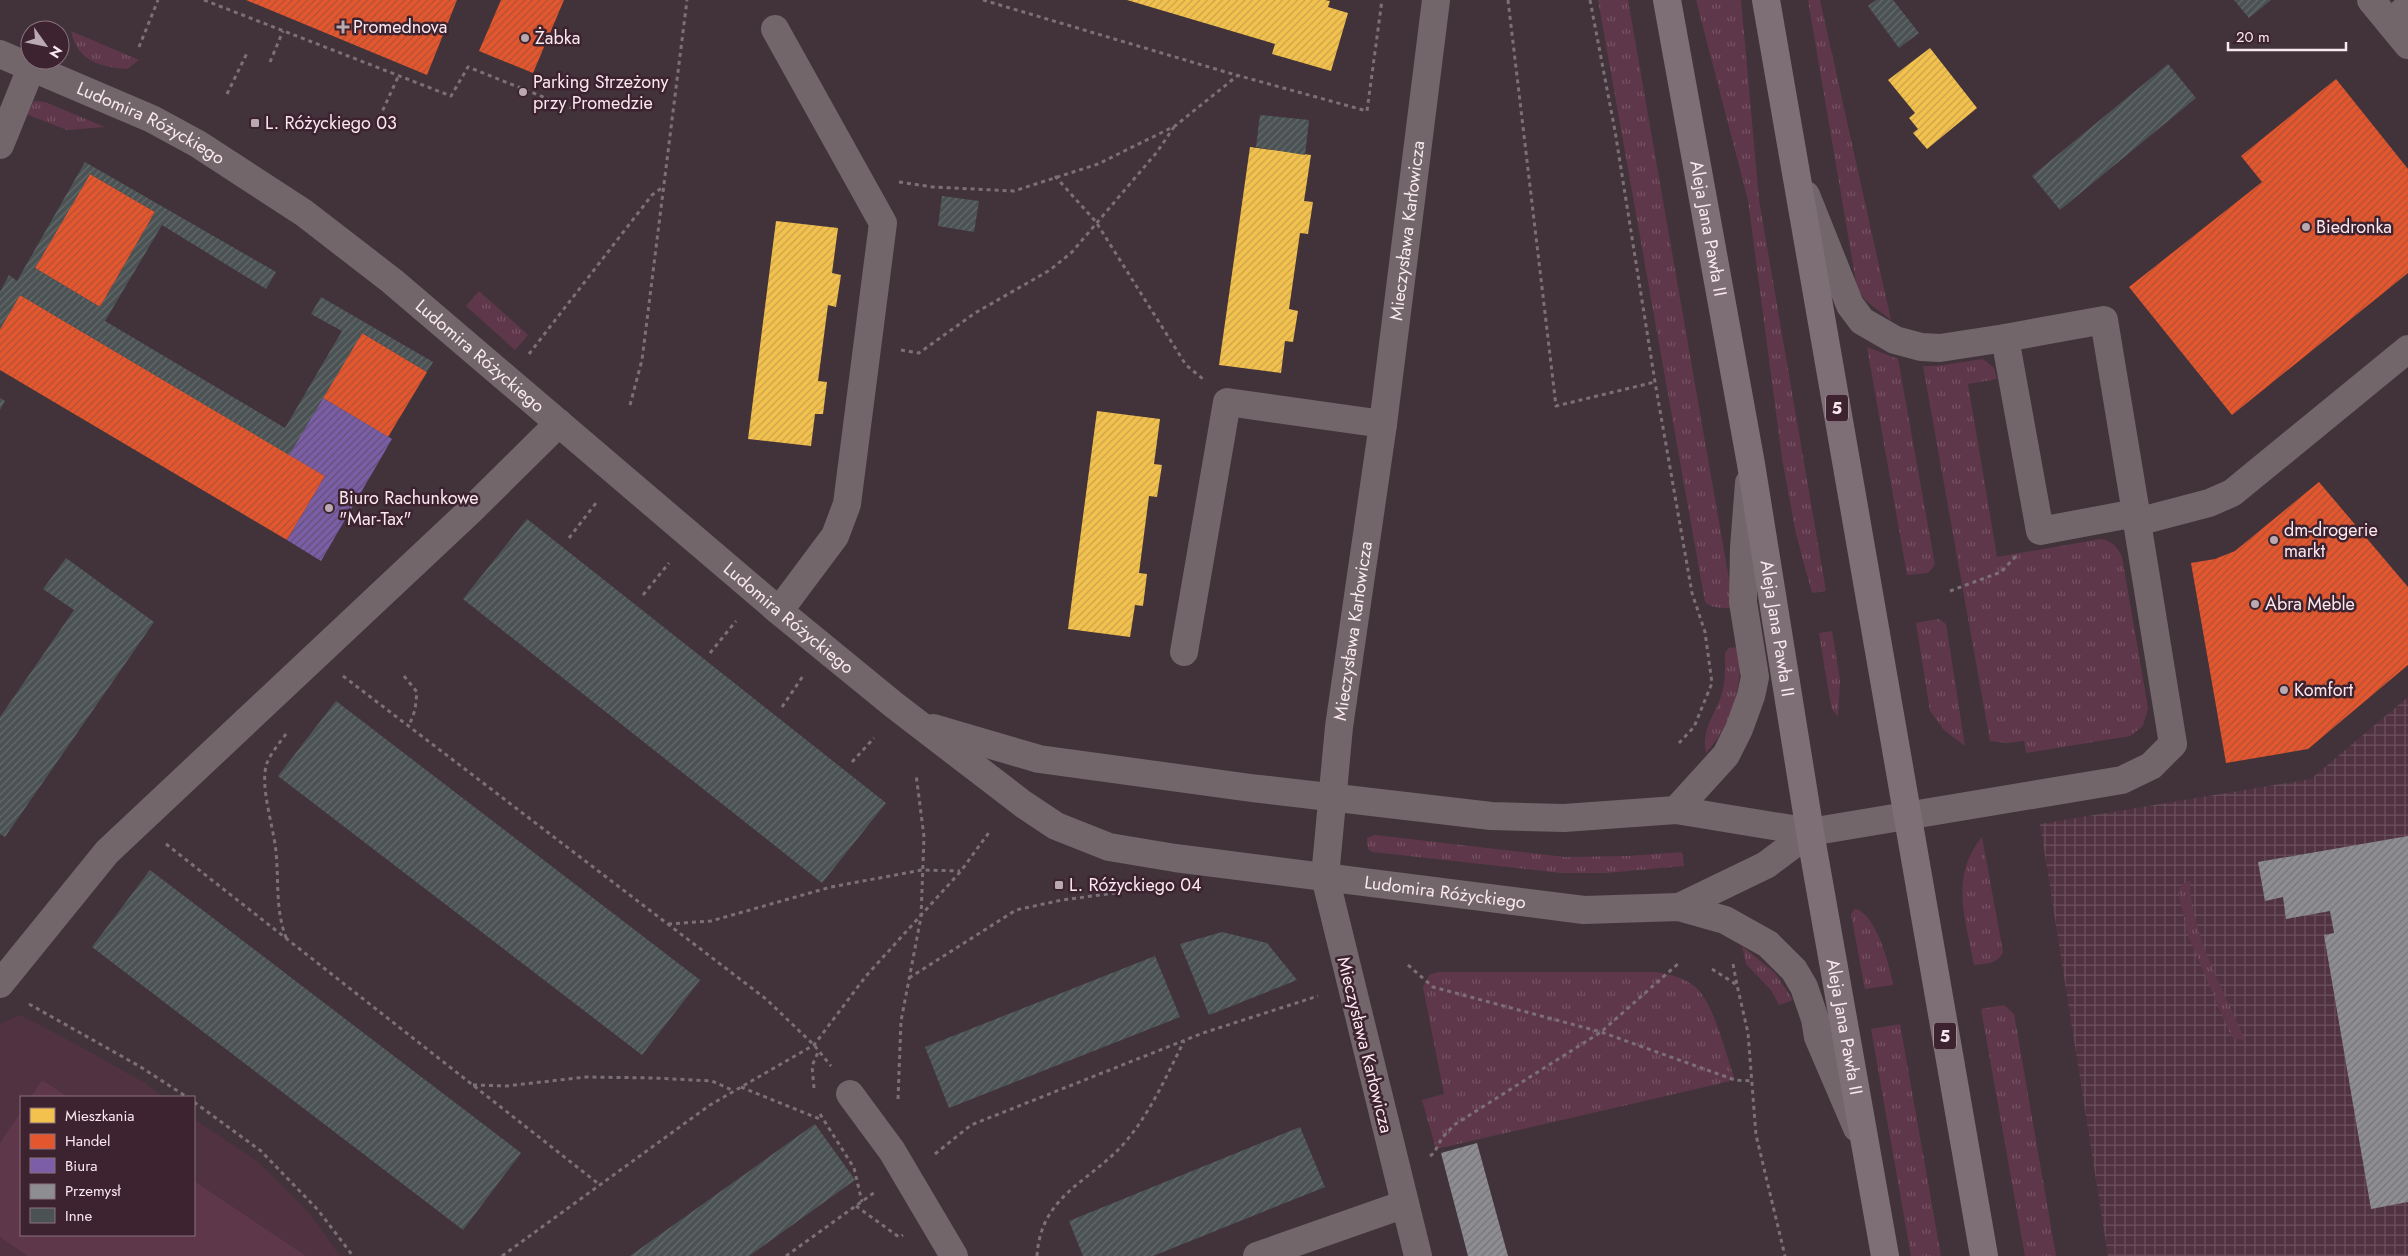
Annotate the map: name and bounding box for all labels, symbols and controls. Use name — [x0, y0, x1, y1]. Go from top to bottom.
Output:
place label: Promednova — [353, 14, 447, 40]
north arrow — [20, 20, 70, 70]
scale bar — [2228, 20, 2346, 52]
marker: Promednova — [337, 21, 349, 33]
place label: Żabka — [535, 25, 580, 51]
text: 20 m — [2236, 26, 2270, 48]
marker: Żabka — [519, 32, 531, 44]
text: N — [44, 42, 67, 62]
place label: Parking Strzeżony przy Promedzie — [533, 69, 669, 116]
street label: Ludomira Różyckiego — [73, 75, 230, 171]
marker: Parking Strzeżony przy Promedzie — [517, 86, 529, 98]
place label: L. Różyckiego 03 — [265, 110, 397, 136]
marker: L. Różyckiego 03 — [249, 117, 261, 129]
street label: Mieczysława Karłowicza — [1383, 139, 1431, 322]
street label: Aleja Jana Pawła II — [1683, 158, 1733, 298]
place label: Biedronka — [2316, 214, 2392, 240]
marker: Biedronka — [2300, 221, 2312, 233]
street label: Ludomira Różyckiego — [410, 293, 550, 419]
road number: 5 — [1826, 394, 1848, 422]
place label: Biuro Rachunkowe "Mar-Tax" — [339, 485, 478, 532]
marker: Biuro Rachunkowe "Mar-Tax" — [323, 502, 335, 514]
place label: dm-drogerie markt — [2284, 517, 2378, 564]
marker: dm-drogerie markt — [2268, 534, 2280, 546]
street label: Mieczysława Karłowicza — [1327, 539, 1379, 722]
street label: Ludomira Różyckiego — [718, 556, 860, 680]
street label: Aleja Jana Pawła II — [1754, 558, 1801, 698]
place label: Abra Meble — [2265, 591, 2355, 617]
marker: Abra Meble — [2249, 598, 2261, 610]
place label: Komfort — [2294, 677, 2354, 703]
marker: Komfort — [2278, 684, 2290, 696]
street label: Ludomira Różyckiego — [1363, 869, 1528, 916]
place label: L. Różyckiego 04 — [1069, 872, 1202, 898]
marker: L. Różyckiego 04 — [1053, 879, 1065, 891]
street label: Mieczysława Karłowicza — [1330, 954, 1400, 1136]
street label: Aleja Jana Pawła II — [1820, 957, 1869, 1097]
road number: 5 — [1934, 1022, 1956, 1050]
legend — [20, 1096, 195, 1236]
text: Mieszkania — [65, 1105, 135, 1127]
text: Handel — [65, 1130, 111, 1152]
text: Biura — [65, 1155, 98, 1177]
text: Przemysł — [65, 1180, 121, 1202]
text: Inne — [65, 1205, 92, 1227]

